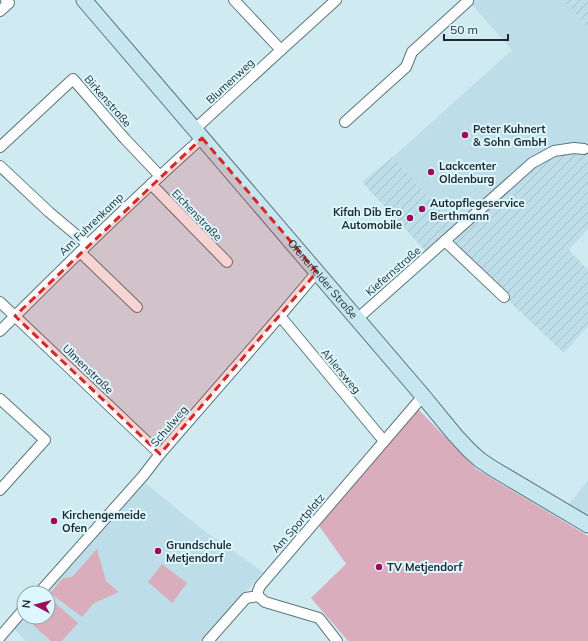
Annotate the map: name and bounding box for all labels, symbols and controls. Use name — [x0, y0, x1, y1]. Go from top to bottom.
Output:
scale bar — [444, 16, 508, 42]
text: 50 m — [450, 22, 478, 37]
street label: Blumenweg — [203, 55, 257, 107]
street label: Birkenstraße — [81, 72, 135, 130]
place label: Peter Kuhnert & Sohn GmbH — [473, 122, 547, 149]
marker: Peter Kuhnert & Sohn GmbH — [460, 130, 470, 140]
place label: Lackcenter Oldenburg — [439, 159, 497, 186]
marker: Lackcenter Oldenburg — [426, 167, 436, 177]
street label: Eichenstraße — [169, 186, 225, 244]
street label: Am Fuhrenkamp — [56, 189, 126, 258]
place label: Autopflegeservice Berthmann — [430, 196, 525, 223]
marker: Autopflegeservice Berthmann — [417, 204, 427, 214]
place label: Kifah Dib Ero Automobile — [333, 205, 402, 232]
marker: Kifah Dib Ero Automobile — [405, 213, 415, 223]
street label: Ofenerfelder Straße — [285, 236, 361, 322]
street label: Kiefernstraße — [363, 243, 423, 299]
street label: Ulmenstraße — [60, 341, 116, 397]
street label: Ahlersweg — [318, 346, 364, 396]
street label: Schulweg — [147, 403, 191, 449]
street label: Am Sportplatz — [268, 490, 328, 555]
place label: Kirchengemeide Ofen — [62, 508, 146, 535]
marker: Kirchengemeide Ofen — [49, 516, 59, 526]
place label: Grundschule Metjendorf — [166, 538, 232, 565]
marker: Grundschule Metjendorf — [153, 546, 163, 556]
place label: TV Metjendorf — [387, 560, 463, 574]
marker: TV Metjendorf — [374, 562, 384, 572]
north arrow — [16, 585, 56, 625]
text: N — [19, 599, 34, 609]

